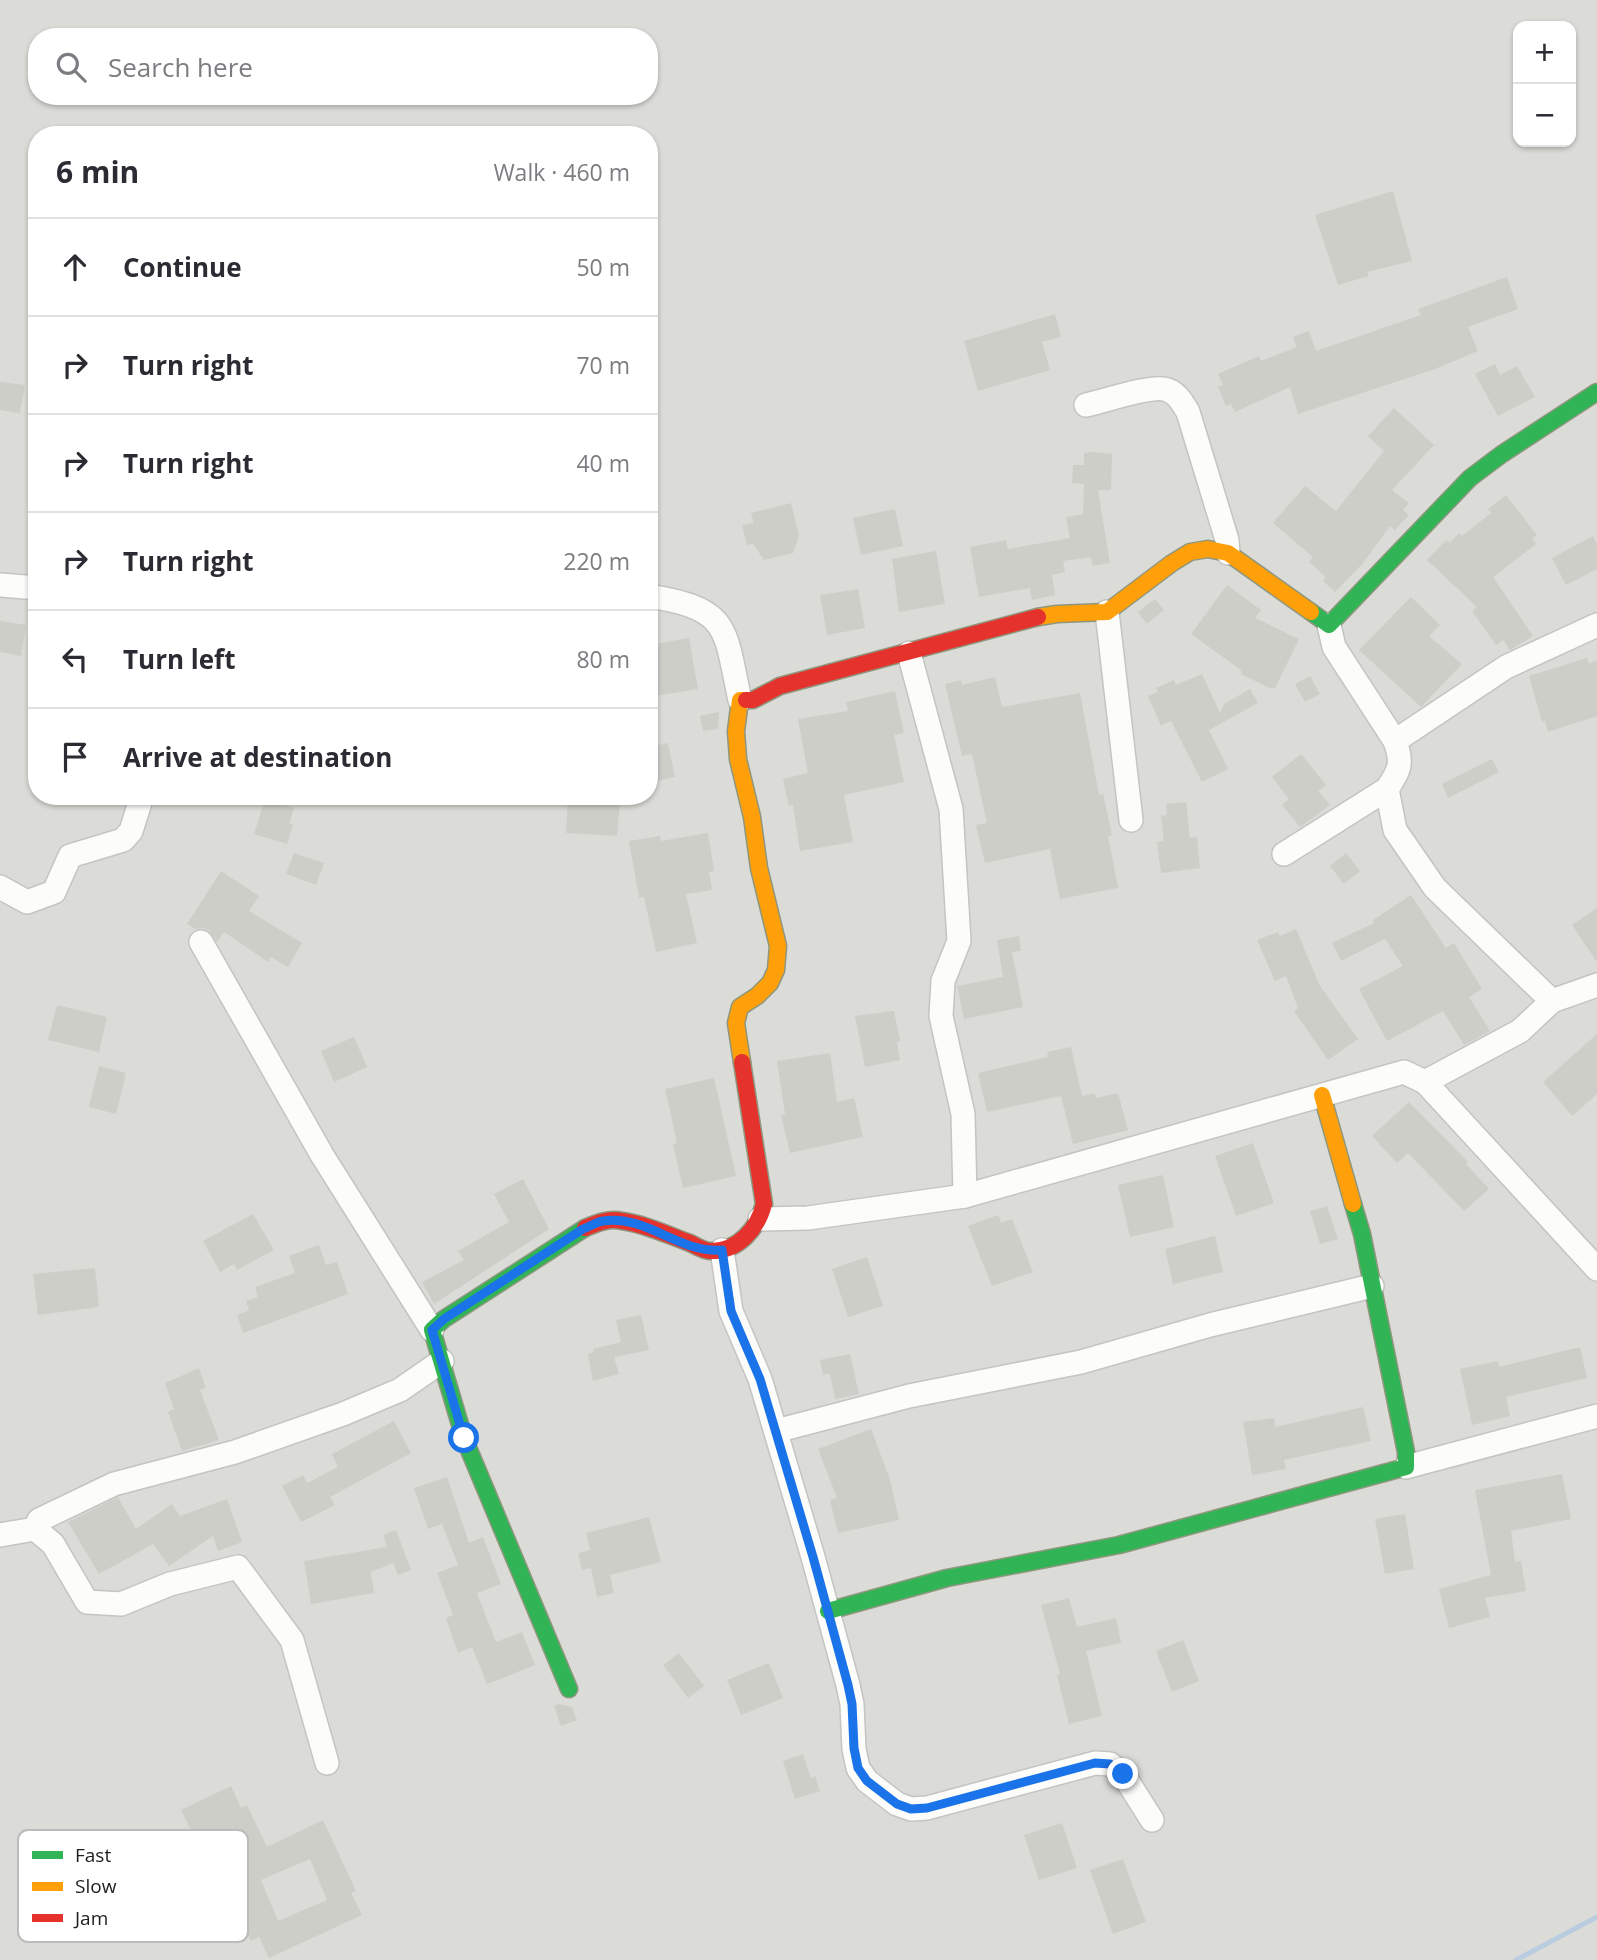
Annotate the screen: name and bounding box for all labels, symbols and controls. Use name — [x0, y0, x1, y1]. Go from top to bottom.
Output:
map controls — [1513, 21, 1576, 147]
button: + — [1513, 21, 1576, 84]
search box — [28, 28, 658, 105]
icon: search — [52, 48, 90, 86]
text: Search here — [108, 49, 253, 85]
button: − — [1513, 84, 1576, 147]
text: 6 min — [56, 151, 139, 192]
text: Walk · 460 m — [493, 156, 630, 188]
icon: ahead — [56, 248, 94, 286]
text: Continue — [123, 249, 242, 285]
text: 50 m — [576, 251, 630, 283]
icon: right — [56, 346, 94, 384]
text: Turn right — [123, 347, 254, 383]
text: 70 m — [576, 349, 630, 381]
icon: right — [56, 444, 94, 482]
text: Turn right — [123, 445, 254, 481]
text: 40 m — [576, 447, 630, 479]
icon: right — [56, 542, 94, 580]
text: Turn right — [123, 543, 254, 579]
text: 220 m — [563, 545, 630, 577]
icon: left — [56, 640, 94, 678]
text: Turn left — [123, 641, 235, 677]
text: 80 m — [576, 643, 630, 675]
icon: arrive — [56, 738, 94, 776]
text: Arrive at destination — [123, 739, 392, 775]
route start — [448, 1422, 479, 1453]
route end — [1107, 1758, 1138, 1789]
legend — [18, 1830, 248, 1942]
text: Fast — [75, 1842, 111, 1868]
text: Slow — [75, 1873, 117, 1899]
text: Jam — [73, 1905, 108, 1931]

